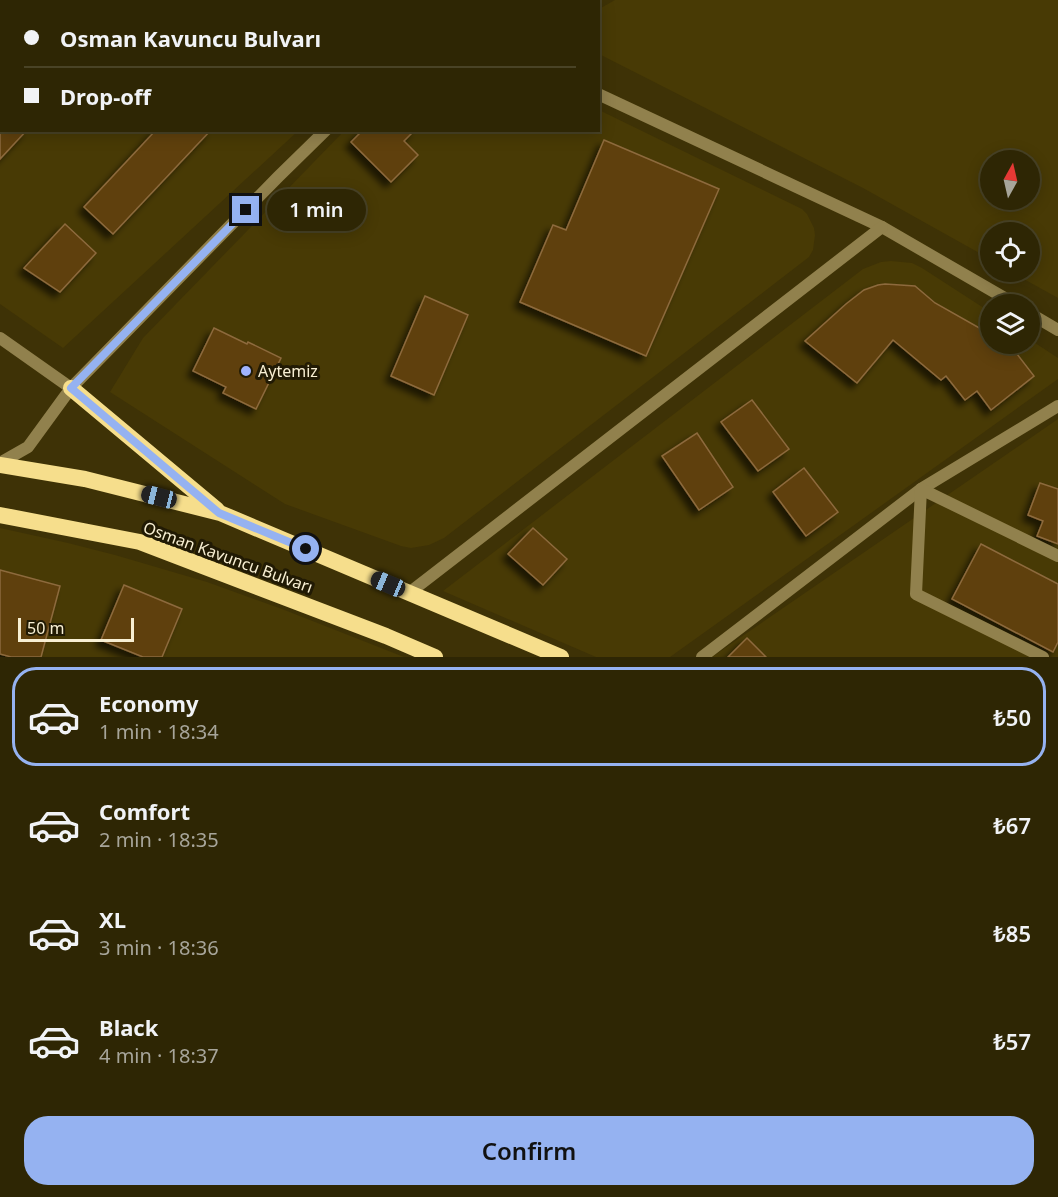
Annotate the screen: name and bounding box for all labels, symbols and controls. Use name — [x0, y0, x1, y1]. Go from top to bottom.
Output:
text: Osman Kavuncu Bulvarı — [60, 23, 321, 53]
text: Drop-off — [60, 81, 151, 111]
north arrow — [980, 150, 1040, 210]
map controls — [980, 150, 1040, 354]
callout: 1 min — [267, 189, 366, 231]
route end — [232, 196, 259, 223]
text: 1 min — [289, 196, 344, 223]
button: locate — [980, 222, 1040, 282]
button: layers — [980, 294, 1040, 354]
place label: Aytemiz — [258, 360, 318, 382]
marker: Aytemiz — [239, 364, 253, 378]
car — [139, 484, 179, 510]
street label: Osman Kavuncu Bulvarı — [140, 516, 316, 598]
route start — [292, 535, 319, 562]
car — [368, 569, 408, 599]
scale bar — [18, 615, 134, 642]
text: 50 m — [27, 617, 64, 639]
text: Economy — [99, 688, 198, 718]
icon: car — [27, 690, 81, 744]
text: ₺50 — [993, 702, 1031, 732]
text: 1 min · 18:34 — [99, 718, 219, 745]
text: Comfort — [99, 796, 190, 826]
icon: car — [27, 798, 81, 852]
text: ₺67 — [993, 810, 1031, 840]
text: 2 min · 18:35 — [99, 826, 219, 853]
text: XL — [99, 904, 126, 934]
icon: car — [27, 906, 81, 960]
text: ₺85 — [993, 918, 1031, 948]
text: 3 min · 18:36 — [99, 934, 219, 961]
text: Black — [99, 1012, 158, 1042]
icon: car — [27, 1014, 81, 1068]
text: ₺57 — [993, 1026, 1031, 1056]
text: 4 min · 18:37 — [99, 1042, 219, 1069]
button: Confirm — [24, 1116, 1034, 1185]

